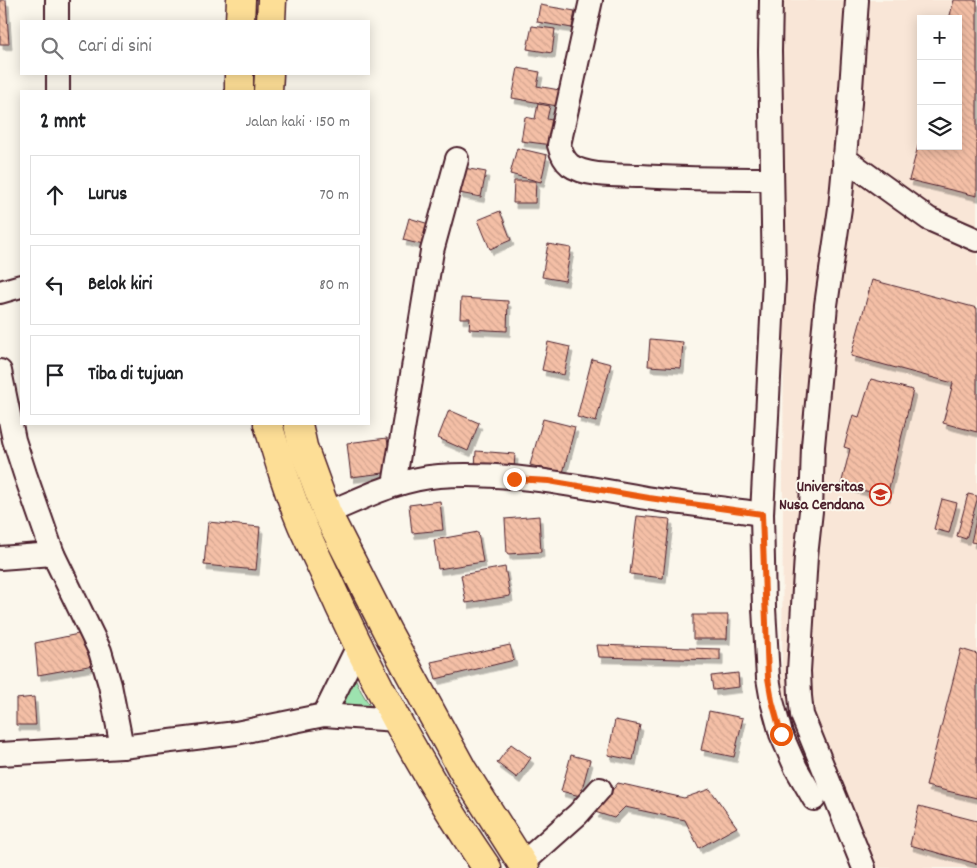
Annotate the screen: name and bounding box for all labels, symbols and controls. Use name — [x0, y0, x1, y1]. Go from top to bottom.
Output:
map controls — [917, 15, 962, 150]
button: + — [917, 15, 962, 60]
search box — [20, 20, 370, 75]
icon: search — [38, 34, 66, 62]
text: Cari di sini — [78, 34, 152, 61]
button: − — [917, 60, 962, 105]
button: layers — [917, 105, 962, 150]
text: 2 mnt — [40, 108, 86, 138]
text: Jalan kaki · 150 m — [245, 111, 350, 134]
icon: ahead — [41, 181, 69, 209]
text: Lurus — [88, 182, 127, 209]
text: 70 m — [319, 184, 349, 207]
icon: left — [41, 271, 69, 299]
text: Belok kiri — [88, 272, 152, 299]
text: 80 m — [319, 274, 349, 297]
icon: arrive — [41, 361, 69, 389]
text: Tiba di tujuan — [88, 362, 183, 389]
route end — [503, 468, 526, 491]
place label: Universitas Nusa Cendana — [779, 476, 865, 517]
school or university icon: Universitas Nusa Cendana — [868, 482, 892, 506]
route start — [770, 723, 793, 746]

